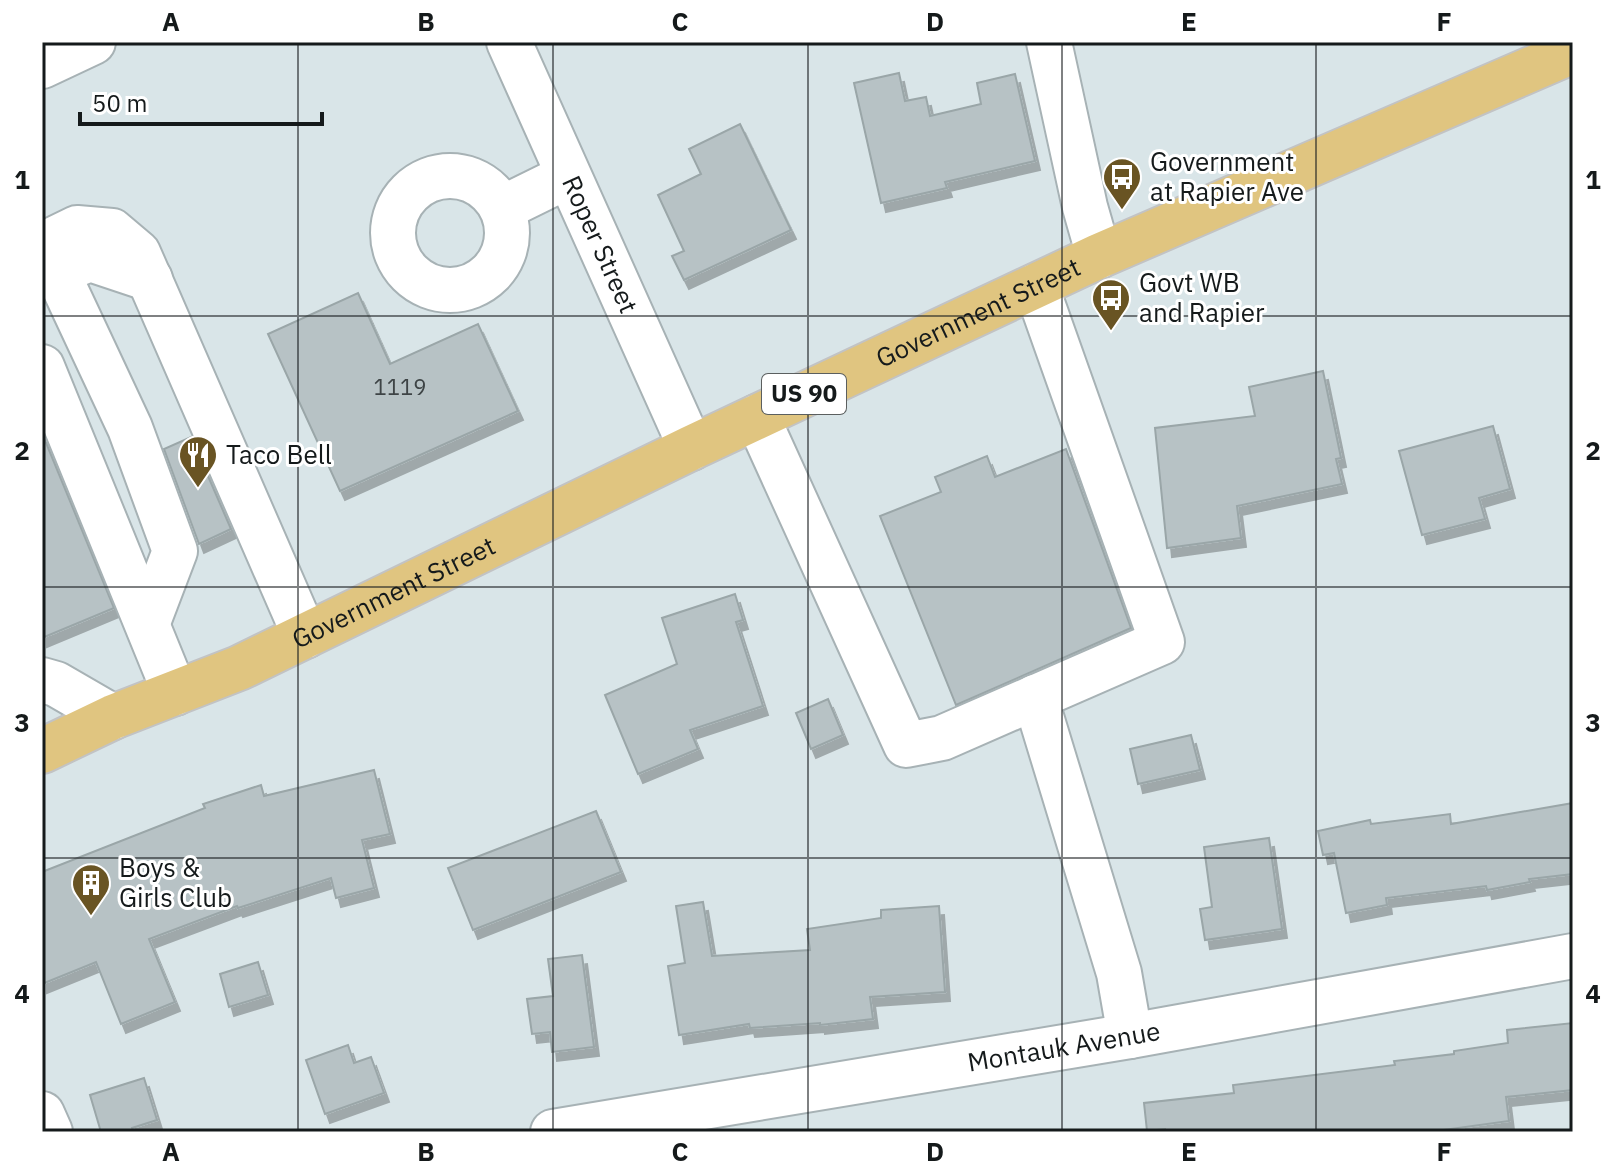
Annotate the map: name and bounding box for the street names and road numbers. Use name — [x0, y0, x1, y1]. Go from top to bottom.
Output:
street label: Roper Street — [555, 170, 646, 318]
street label: Government Street — [870, 249, 1085, 375]
road number: US 90 — [762, 374, 846, 414]
street label: Government Street — [286, 528, 501, 656]
street label: Montauk Avenue — [965, 1013, 1163, 1079]

